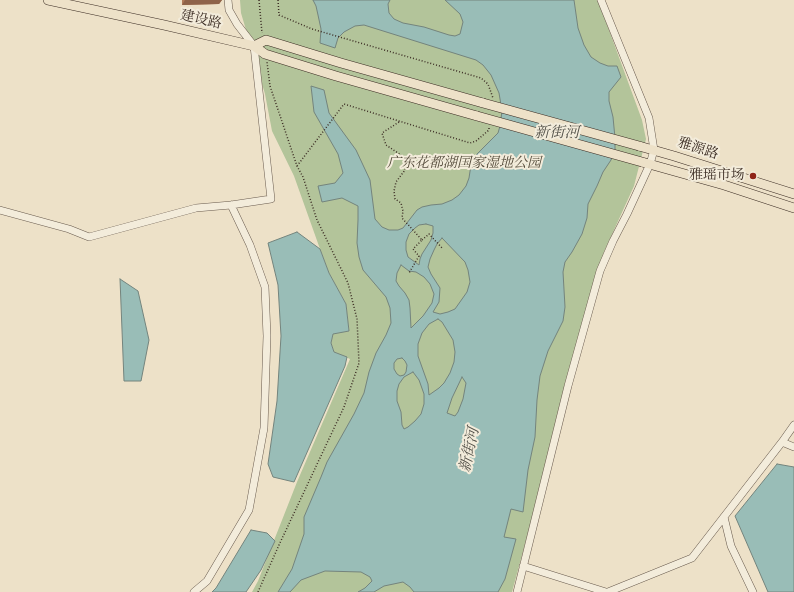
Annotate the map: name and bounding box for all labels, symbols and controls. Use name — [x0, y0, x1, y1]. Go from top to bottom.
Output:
street label: 建设路 — [179, 7, 223, 33]
water label: 新街河 — [535, 124, 579, 142]
street label: 雅源路 — [675, 135, 721, 163]
park label: 广东花都湖国家湿地公园 — [387, 156, 541, 172]
place label: 雅瑶市场 — [689, 168, 745, 184]
marker: 雅瑶市场 — [748, 171, 758, 181]
water label: 新街河 — [457, 426, 483, 474]

